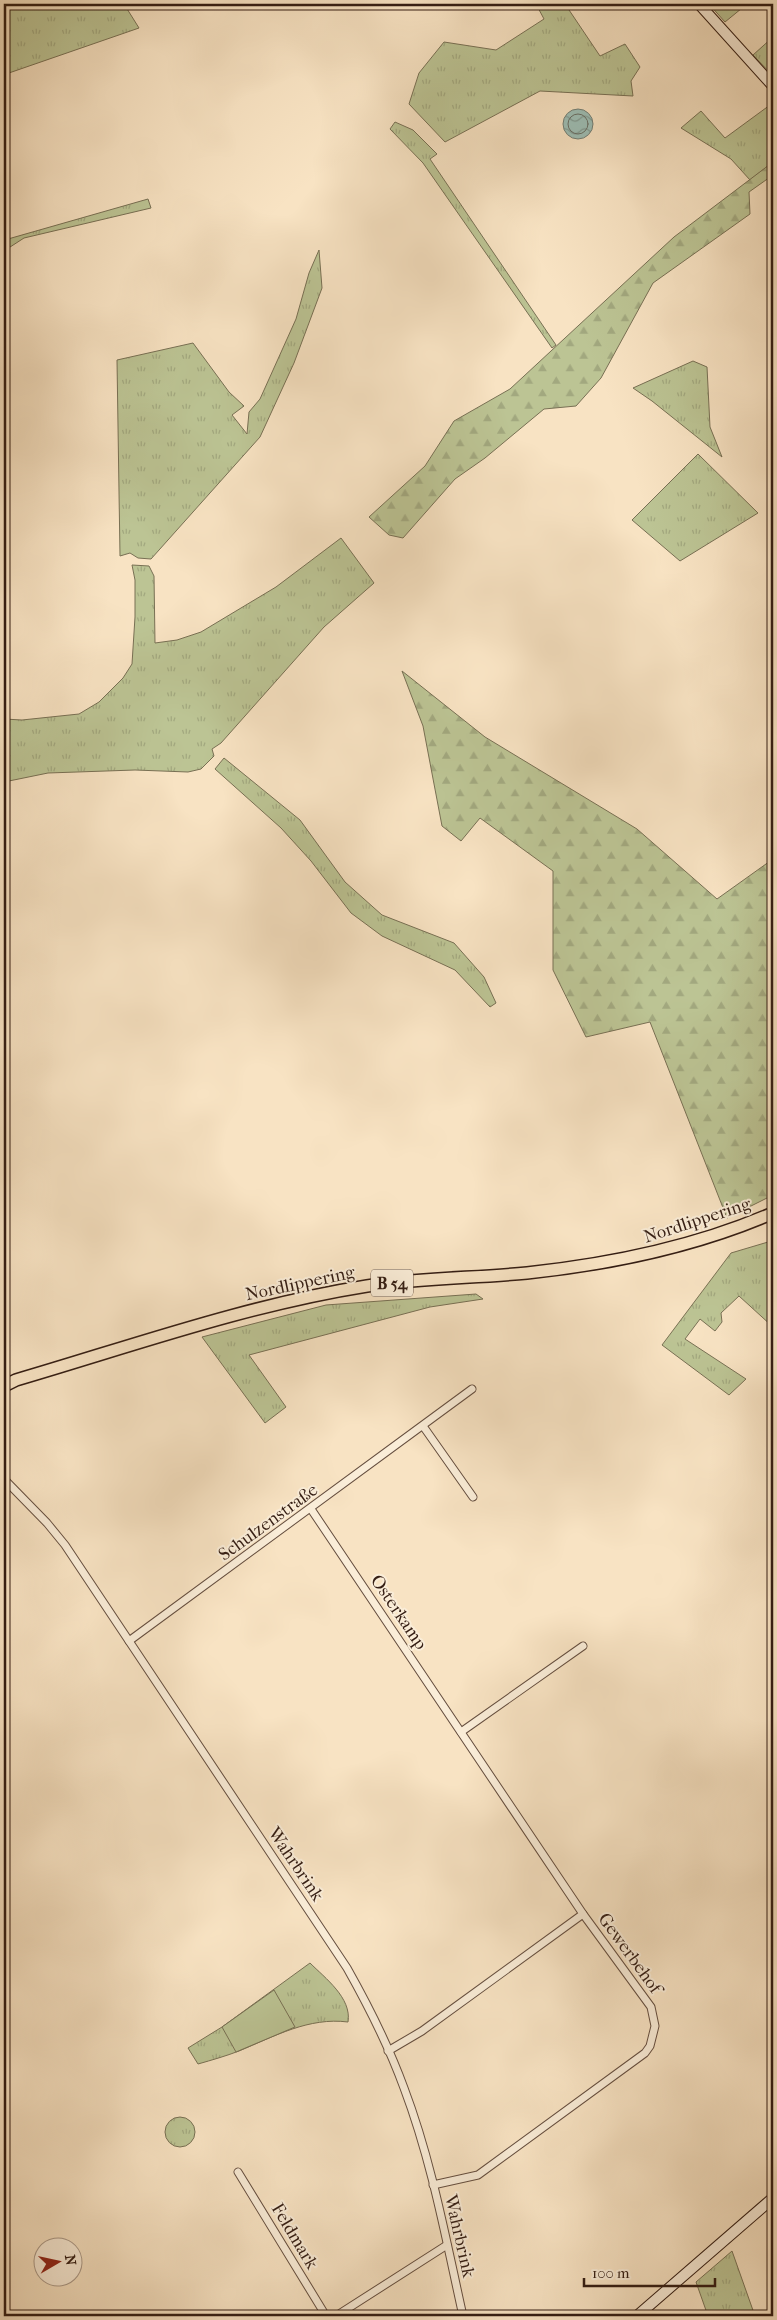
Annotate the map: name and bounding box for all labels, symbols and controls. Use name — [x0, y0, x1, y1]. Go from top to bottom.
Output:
street label: Nordlippering — [641, 1193, 754, 1248]
street label: Nordlippering — [243, 1262, 357, 1305]
road number: B 54 — [371, 1270, 413, 1296]
street label: Schulzenstraße — [215, 1479, 322, 1565]
street label: Osterkamp — [366, 1571, 431, 1654]
street label: Wahrbrink — [263, 1823, 328, 1906]
street label: Gewerbehof — [593, 1909, 668, 2001]
street label: Wahrbrink — [440, 2192, 479, 2280]
street label: Feldmark — [267, 2200, 323, 2274]
north arrow — [32, 2238, 82, 2288]
text: N — [61, 2253, 80, 2267]
scale bar — [584, 2255, 716, 2287]
text: 100 m — [592, 2264, 630, 2282]

